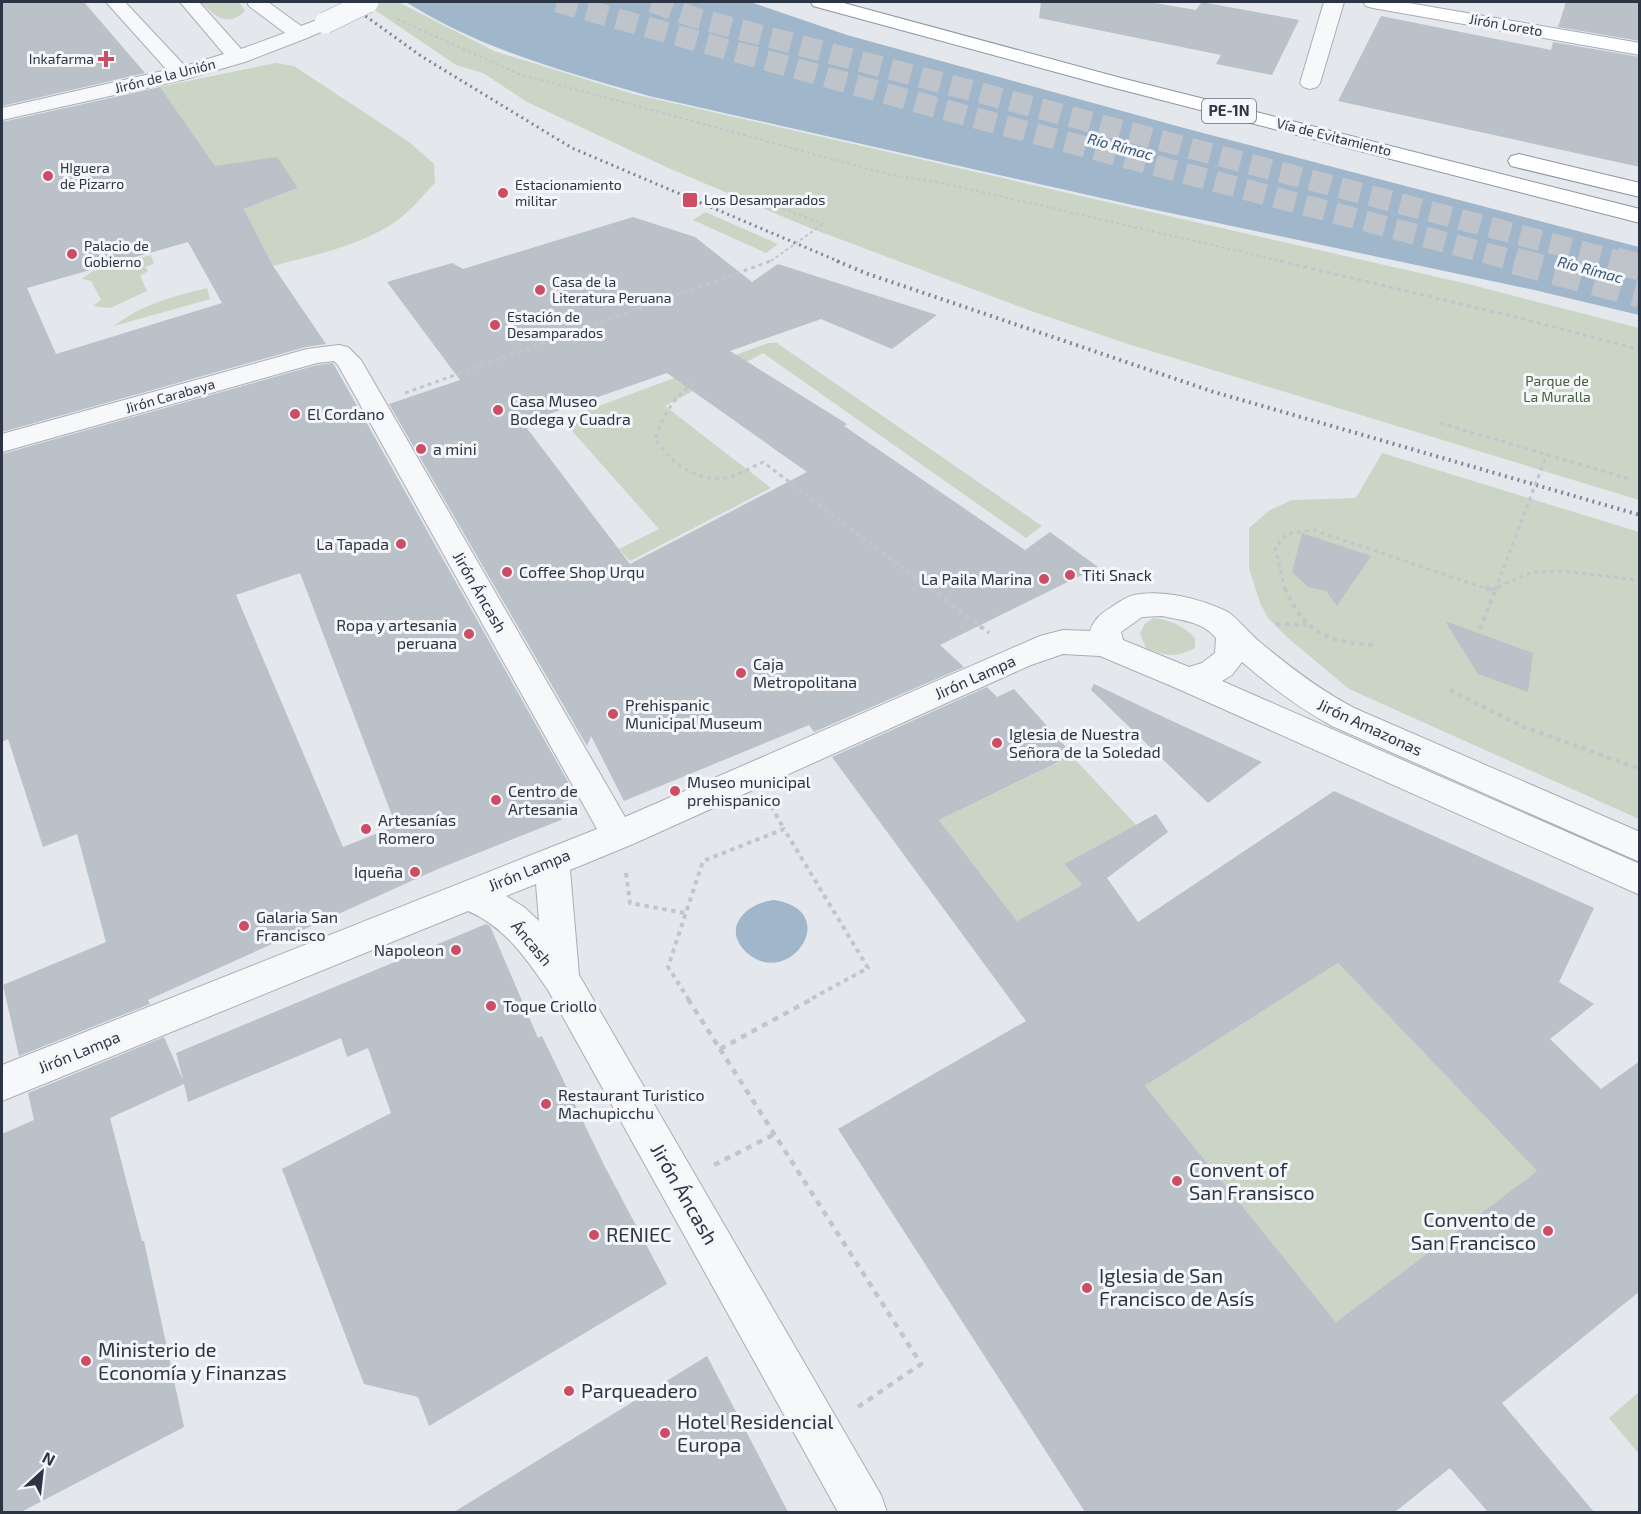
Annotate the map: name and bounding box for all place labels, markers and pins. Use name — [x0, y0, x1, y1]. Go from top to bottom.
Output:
place label: Inkafarma — [29, 50, 94, 67]
marker: Inkafarma — [99, 52, 113, 66]
place label: HIguera de Pizarro — [60, 159, 124, 192]
marker: HIguera de Pizarro — [41, 169, 55, 183]
place label: Estacionamiento militar — [515, 176, 622, 209]
marker: Estacionamiento militar — [496, 186, 510, 200]
marker: Los Desamparados — [681, 191, 699, 209]
place label: Los Desamparados — [704, 191, 825, 208]
place label: Palacio de Gobierno — [84, 237, 149, 270]
marker: Palacio de Gobierno — [65, 247, 79, 261]
place label: Casa de la Literatura Peruana — [552, 273, 671, 306]
marker: Casa de la Literatura Peruana — [533, 283, 547, 297]
place label: Estación de Desamparados — [507, 308, 603, 341]
marker: Estación de Desamparados — [488, 318, 502, 332]
place label: Casa Museo Bodega y Cuadra — [510, 391, 631, 428]
marker: Casa Museo Bodega y Cuadra — [491, 403, 505, 417]
place label: El Cordano — [307, 404, 385, 423]
marker: El Cordano — [288, 407, 302, 421]
place label: a mini — [433, 439, 477, 458]
marker: a mini — [414, 442, 428, 456]
place label: La Tapada — [316, 534, 389, 553]
marker: La Tapada — [394, 537, 408, 551]
place label: Coffee Shop Urqu — [519, 562, 645, 581]
marker: Coffee Shop Urqu — [500, 565, 514, 579]
place label: Titi Snack — [1082, 565, 1152, 584]
marker: Titi Snack — [1063, 568, 1077, 582]
place label: La Paila Marina — [921, 569, 1032, 588]
marker: La Paila Marina — [1037, 572, 1051, 586]
place label: Ropa y artesania peruana — [336, 615, 457, 652]
marker: Ropa y artesania peruana — [462, 627, 476, 641]
place label: Caja Metropolitana — [753, 654, 857, 691]
marker: Caja Metropolitana — [734, 666, 748, 680]
place label: Prehispanic Municipal Museum — [625, 695, 762, 732]
marker: Prehispanic Municipal Museum — [606, 707, 620, 721]
place label: Iglesia de Nuestra Señora de la Soledad — [1009, 724, 1161, 761]
marker: Iglesia de Nuestra Señora de la Soledad — [990, 736, 1004, 750]
place label: Museo municipal prehispanico — [687, 772, 811, 809]
place label: Centro de Artesania — [508, 781, 578, 818]
marker: Museo municipal prehispanico — [668, 784, 682, 798]
marker: Centro de Artesania — [489, 793, 503, 807]
place label: Artesanías Romero — [378, 810, 456, 847]
marker: Artesanías Romero — [359, 822, 373, 836]
place label: Iqueña — [354, 862, 403, 881]
marker: Iqueña — [408, 865, 422, 879]
place label: Galaria San Francisco — [256, 907, 338, 944]
marker: Galaria San Francisco — [237, 919, 251, 933]
place label: Napoleon — [374, 940, 444, 959]
marker: Napoleon — [449, 943, 463, 957]
place label: Toque Criollo — [503, 996, 597, 1015]
marker: Toque Criollo — [484, 999, 498, 1013]
place label: Restaurant Turistico Machupicchu — [558, 1085, 705, 1122]
marker: Restaurant Turistico Machupicchu — [539, 1097, 553, 1111]
place label: Convent of San Fransisco — [1189, 1157, 1315, 1204]
marker: Convent of San Fransisco — [1170, 1174, 1184, 1188]
place label: Convento de San Francisco — [1411, 1207, 1536, 1254]
place label: RENIEC — [606, 1222, 671, 1246]
marker: Convento de San Francisco — [1541, 1224, 1555, 1238]
marker: RENIEC — [587, 1228, 601, 1242]
place label: Iglesia de San Francisco de Asís — [1099, 1263, 1254, 1310]
marker: Iglesia de San Francisco de Asís — [1080, 1281, 1094, 1295]
place label: Ministerio de Economía y Finanzas — [98, 1337, 287, 1384]
marker: Ministerio de Economía y Finanzas — [79, 1354, 93, 1368]
place label: Parqueadero — [581, 1378, 697, 1402]
marker: Parqueadero — [562, 1384, 576, 1398]
place label: Hotel Residencial Europa — [677, 1409, 834, 1456]
marker: Hotel Residencial Europa — [658, 1426, 672, 1440]

